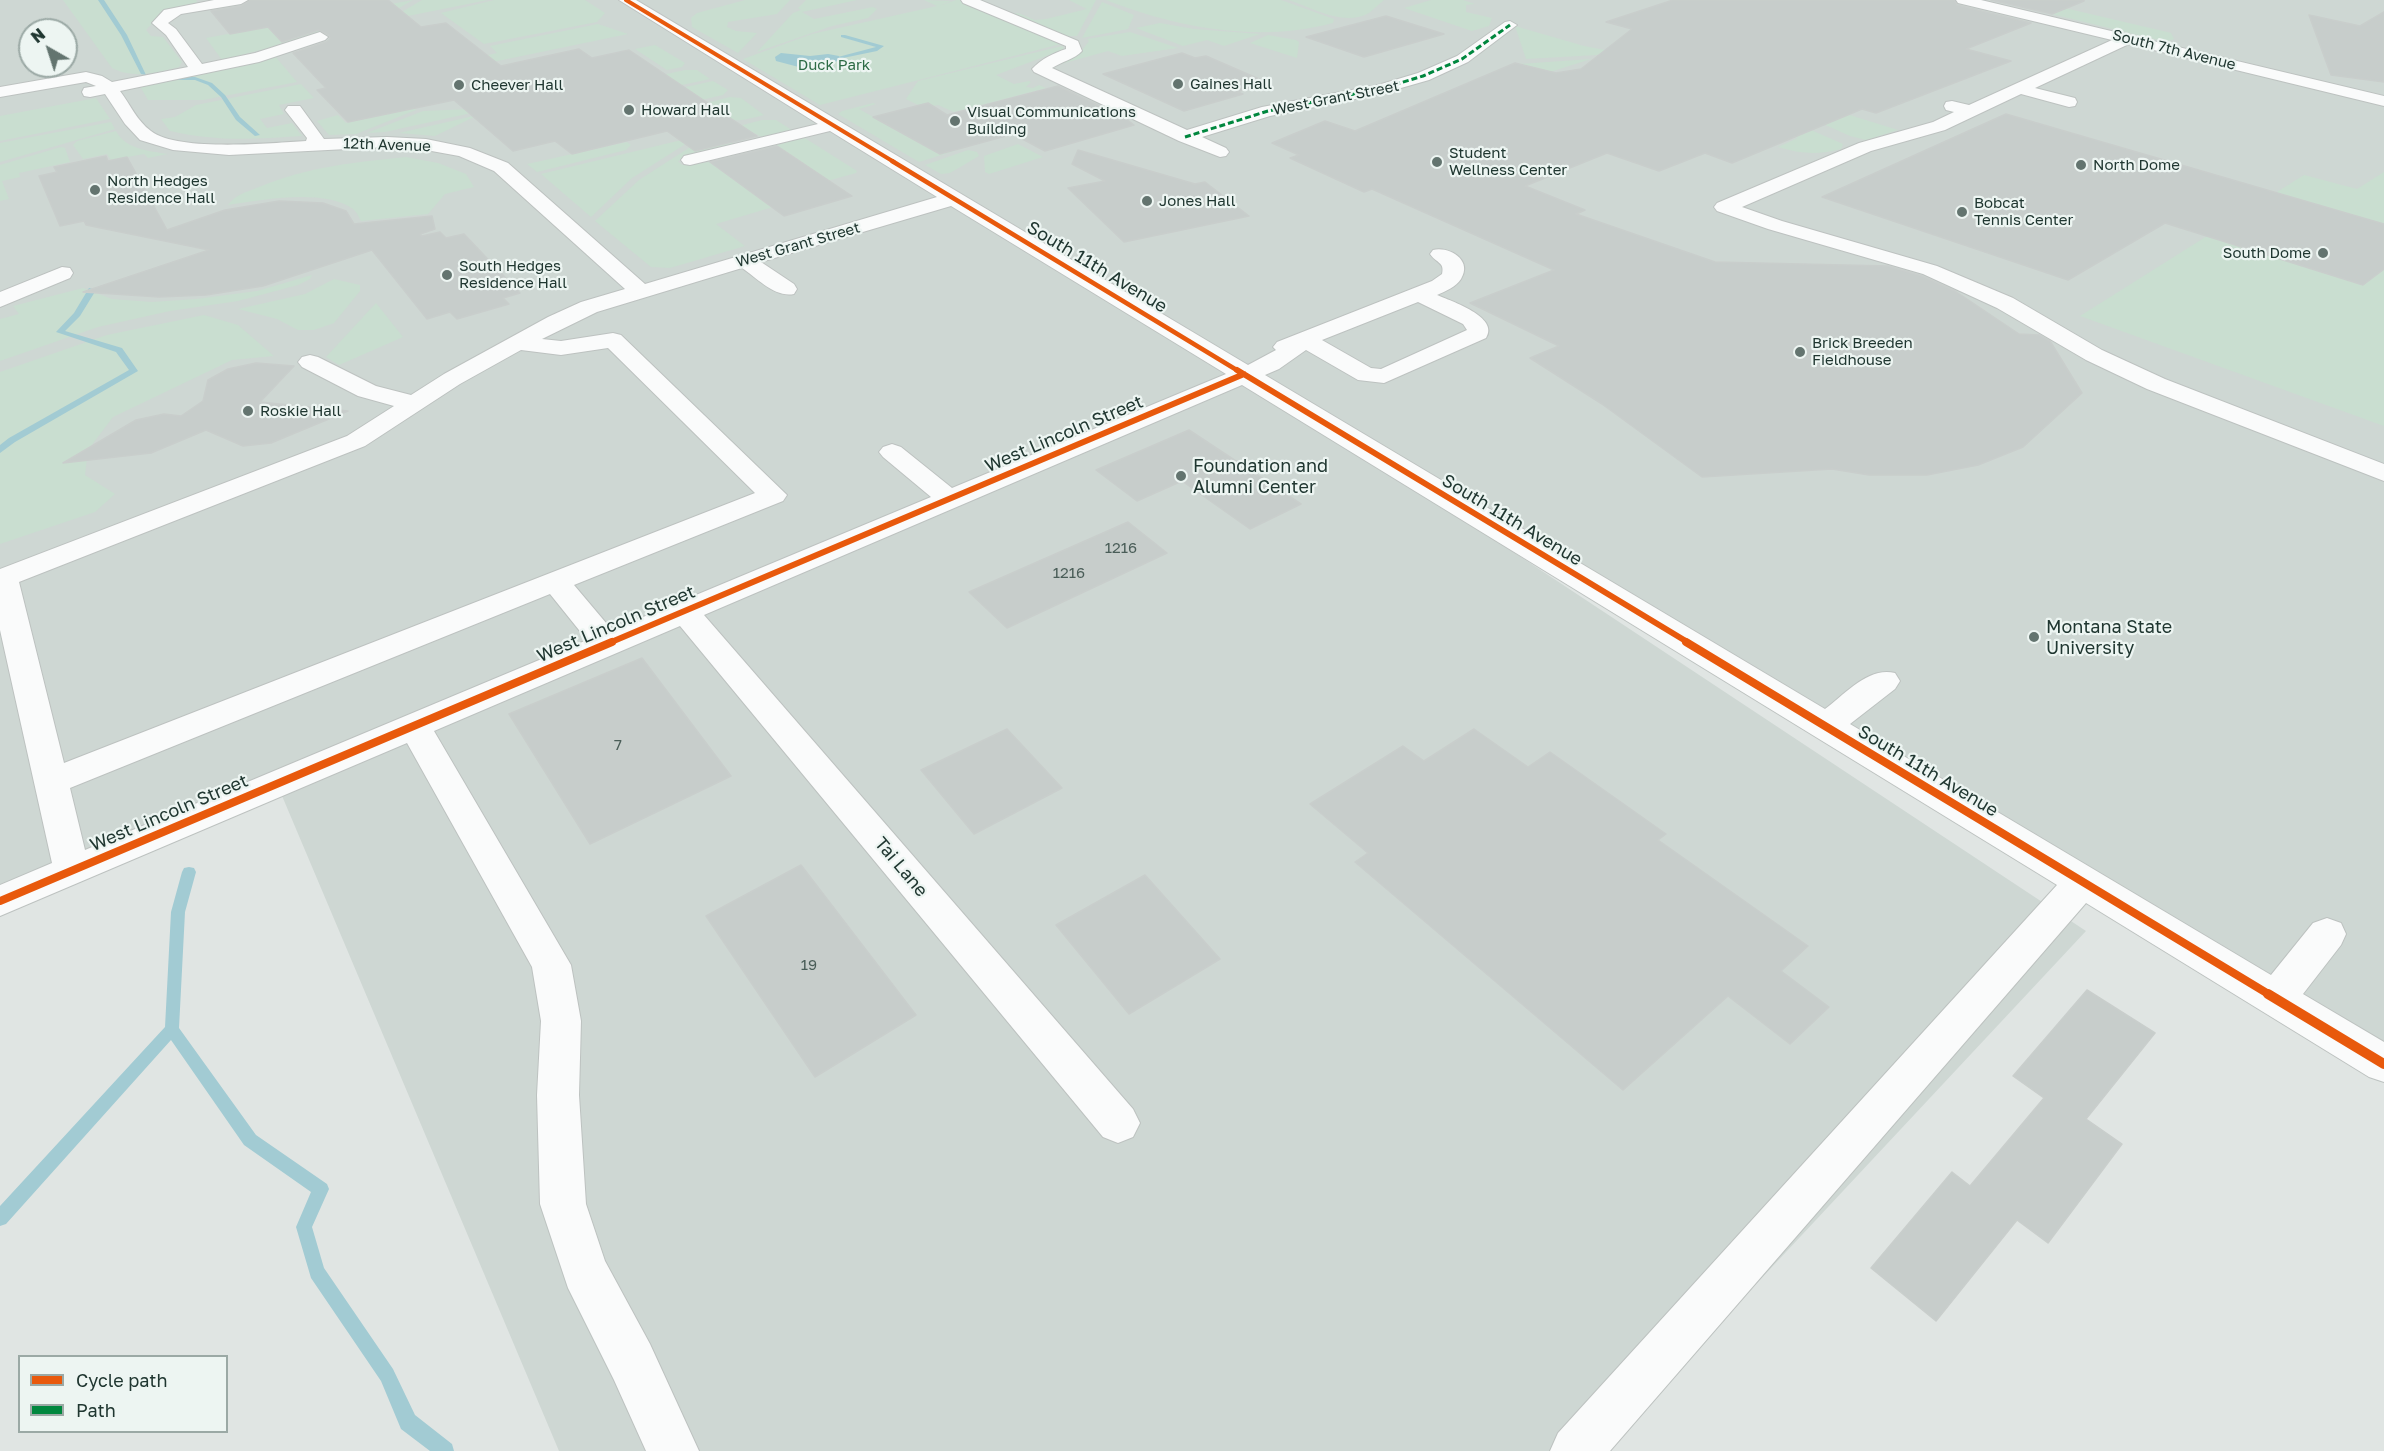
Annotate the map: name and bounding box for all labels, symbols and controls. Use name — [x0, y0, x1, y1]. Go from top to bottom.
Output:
north arrow — [18, 18, 78, 78]
text: N — [27, 24, 49, 47]
street label: South 7th Avenue — [2110, 26, 2238, 74]
park label: Duck Park — [798, 56, 870, 74]
place label: Gaines Hall — [1190, 75, 1272, 93]
place label: Cheever Hall — [471, 76, 563, 94]
marker: Gaines Hall — [1171, 77, 1185, 91]
street label: West Grant Street — [1271, 77, 1401, 119]
marker: Cheever Hall — [452, 78, 466, 92]
place label: Howard Hall — [641, 101, 730, 119]
marker: Howard Hall — [622, 103, 636, 117]
place label: Visual Communications Building — [967, 103, 1136, 138]
marker: Visual Communications Building — [948, 114, 962, 128]
street label: 12th Avenue — [343, 134, 431, 156]
place label: Student Wellness Center — [1449, 144, 1567, 179]
marker: Student Wellness Center — [1430, 155, 1444, 169]
place label: North Dome — [2093, 156, 2180, 174]
marker: North Dome — [2074, 158, 2088, 172]
place label: North Hedges Residence Hall — [107, 172, 215, 207]
marker: North Hedges Residence Hall — [88, 183, 102, 197]
place label: Jones Hall — [1159, 192, 1235, 210]
marker: Jones Hall — [1140, 194, 1154, 208]
place label: Bobcat Tennis Center — [1974, 194, 2073, 229]
marker: Bobcat Tennis Center — [1955, 205, 1969, 219]
street label: South 11th Avenue — [1023, 217, 1171, 317]
street label: West Grant Street — [734, 219, 862, 271]
place label: South Dome — [2223, 244, 2311, 262]
marker: South Dome — [2316, 246, 2330, 260]
place label: South Hedges Residence Hall — [459, 257, 567, 292]
marker: South Hedges Residence Hall — [440, 268, 454, 282]
place label: Brick Breeden Fieldhouse — [1812, 334, 1913, 369]
marker: Brick Breeden Fieldhouse — [1793, 345, 1807, 359]
street label: West Lincoln Street — [982, 391, 1146, 477]
place label: Roskie Hall — [260, 402, 341, 420]
marker: Roskie Hall — [241, 404, 255, 418]
place label: Foundation and Alumni Center — [1193, 455, 1328, 498]
marker: Foundation and Alumni Center — [1174, 469, 1188, 483]
street label: South 11th Avenue — [1438, 470, 1586, 570]
house number: 1216 — [1105, 539, 1137, 557]
house number: 1216 — [1053, 564, 1085, 582]
street label: West Lincoln Street — [534, 581, 698, 667]
place label: Montana State University — [2046, 616, 2172, 658]
marker: Montana State University — [2027, 630, 2041, 644]
street label: South 11th Avenue — [1854, 721, 2002, 821]
house number: 7 — [614, 736, 622, 754]
street label: West Lincoln Street — [87, 770, 251, 856]
street label: Tai Lane — [870, 833, 932, 901]
house number: 19 — [801, 956, 817, 974]
legend — [18, 1355, 228, 1433]
text: Cycle path — [76, 1369, 168, 1391]
text: Path — [76, 1399, 116, 1421]

